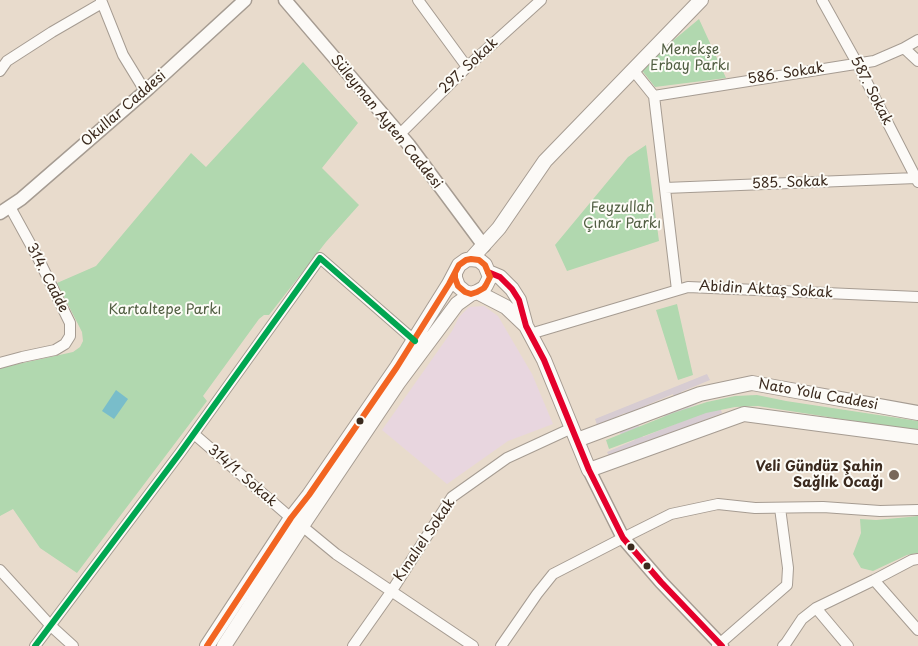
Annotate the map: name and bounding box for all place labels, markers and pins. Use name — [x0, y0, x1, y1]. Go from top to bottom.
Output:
unlabelled marker — [355, 416, 365, 426]
place label: Veli Gündüz Şahin Sağlık Ocağı — [756, 459, 883, 492]
marker: Veli Gündüz Şahin Sağlık Ocağı — [887, 468, 901, 482]
unlabelled marker — [626, 542, 636, 552]
unlabelled marker — [642, 561, 652, 571]

